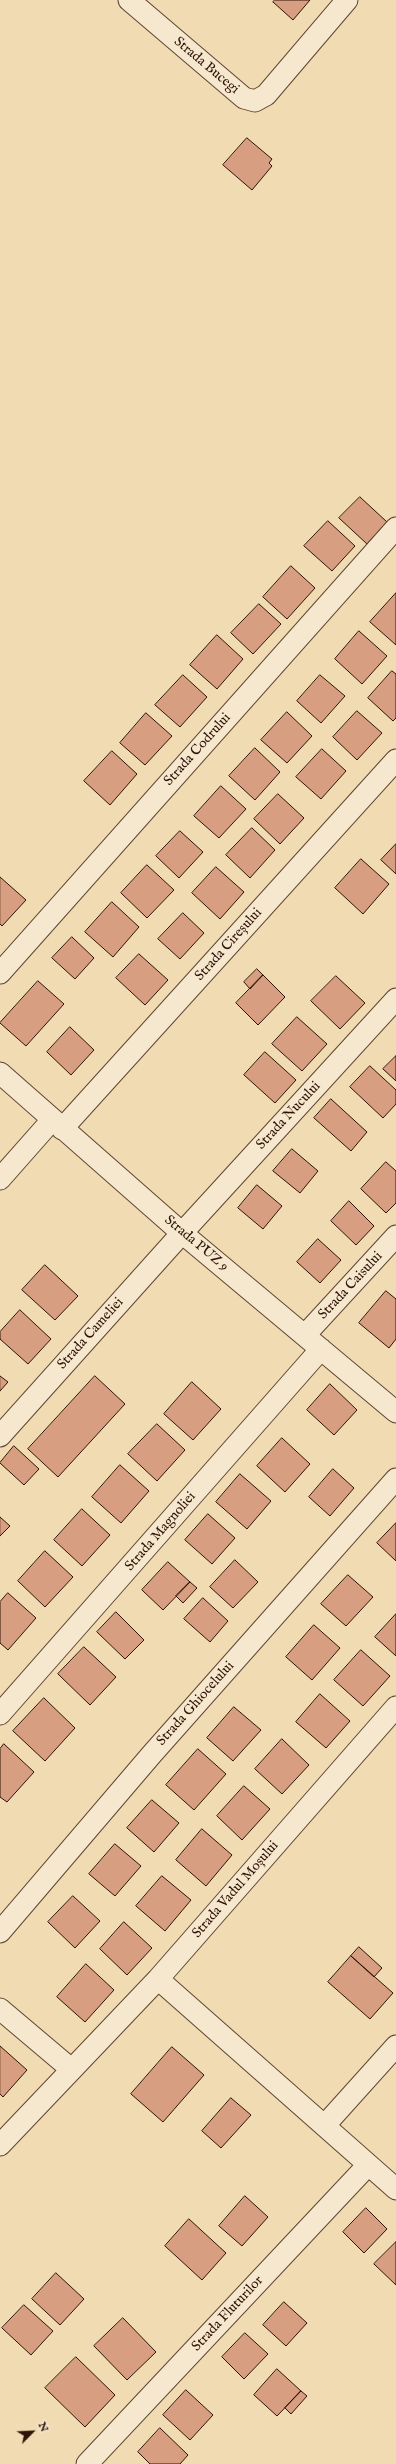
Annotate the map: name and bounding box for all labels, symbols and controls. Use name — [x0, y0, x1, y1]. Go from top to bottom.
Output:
street label: Strada Bucegi — [170, 34, 242, 98]
street label: Strada Codrului — [161, 710, 235, 790]
street label: Strada Cireșului — [192, 905, 266, 985]
street label: Strada Nucului — [253, 1079, 325, 1153]
street label: Strada PUZ 9 — [160, 1212, 232, 1276]
street label: Strada Caisului — [315, 1249, 387, 1323]
street label: Strada Cameliei — [54, 1295, 128, 1373]
street label: Strada Magnoliei — [122, 1489, 200, 1575]
street label: Strada Ghiocelului — [154, 1658, 238, 1750]
street label: Strada Vadul Moșului — [189, 1838, 283, 1942]
street label: Strada Fluturilor — [189, 2273, 267, 2355]
north arrow — [12, 2412, 52, 2452]
text: N — [35, 2420, 51, 2434]

